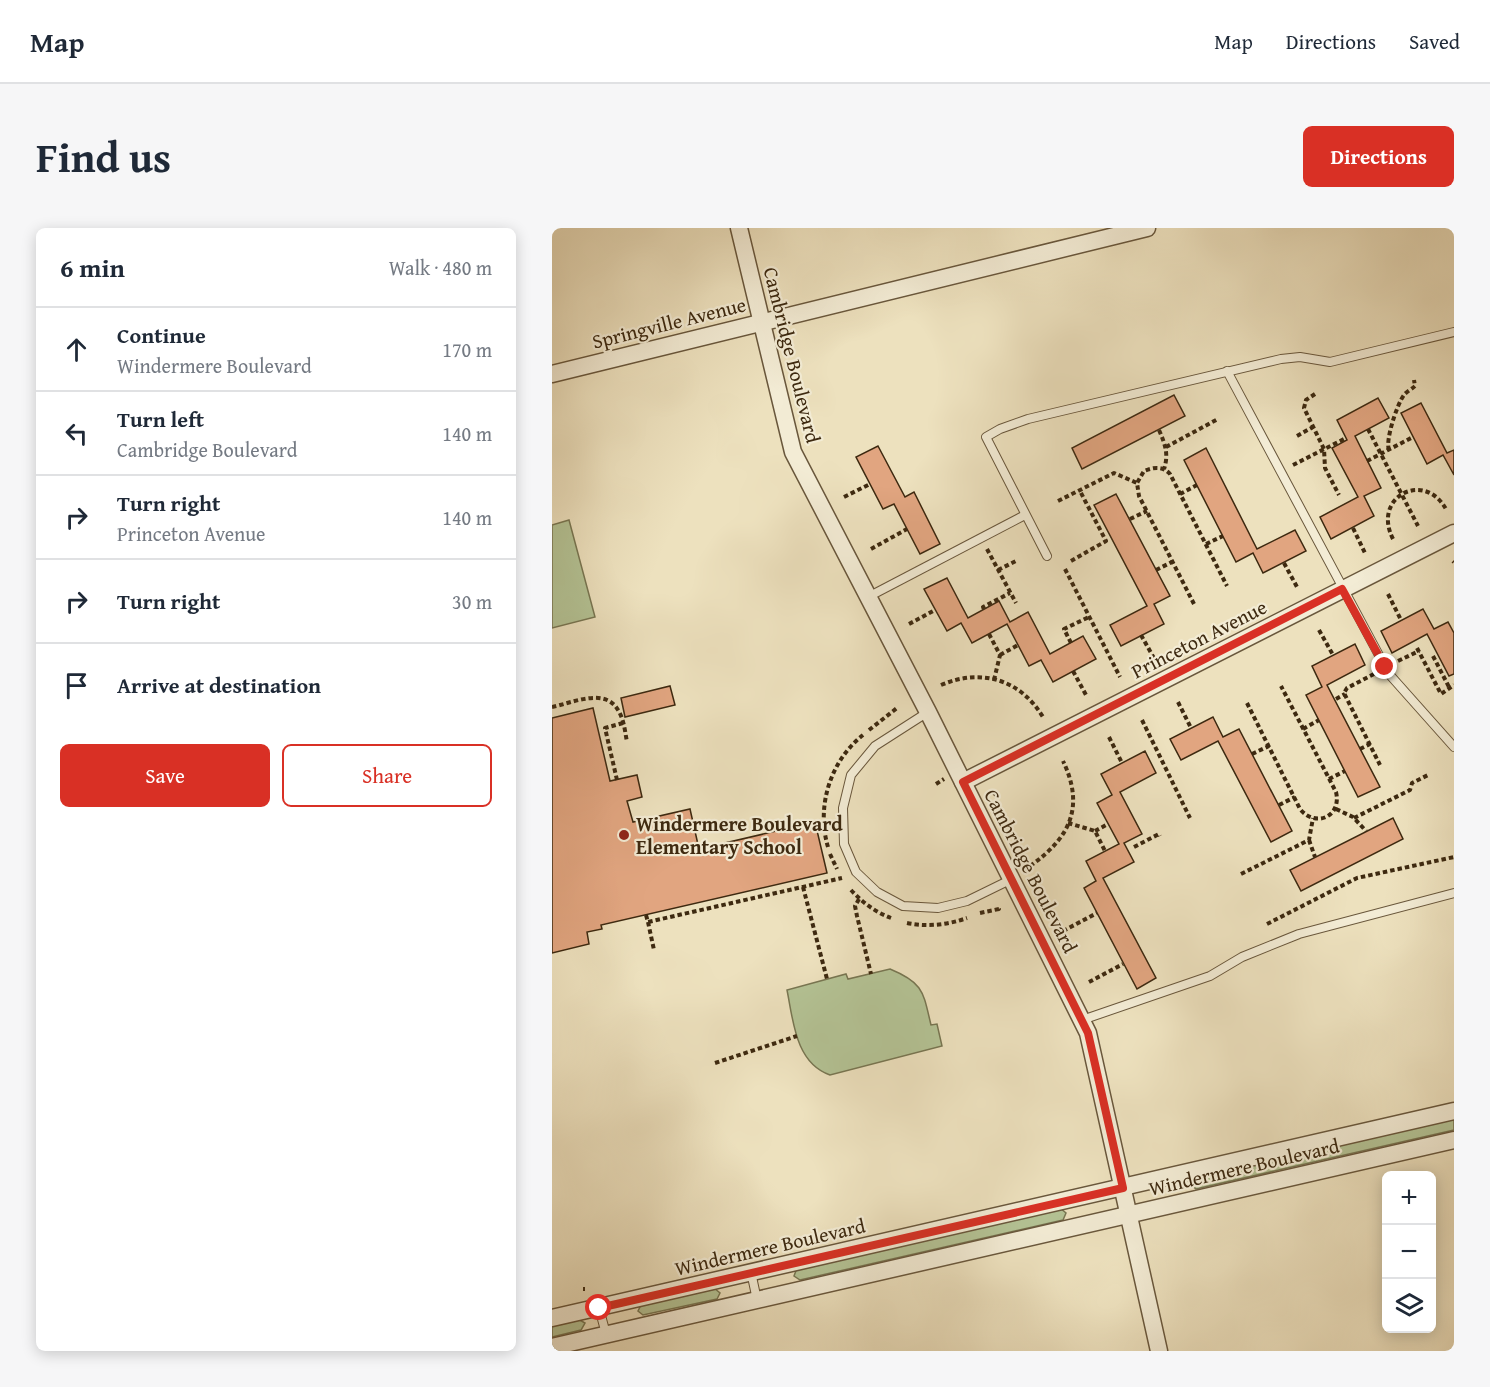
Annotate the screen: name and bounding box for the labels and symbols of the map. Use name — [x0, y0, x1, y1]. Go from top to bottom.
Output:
street label: Cambridge Boulevard — [757, 264, 828, 446]
street label: Springville Avenue — [589, 289, 749, 356]
street label: Princeton Avenue — [1126, 592, 1271, 685]
route end — [1371, 653, 1397, 679]
street label: Cambridge Boulevard — [978, 784, 1085, 958]
place label: Windermere Boulevard Elementary School — [636, 809, 843, 861]
marker: Windermere Boulevard Elementary School — [617, 828, 631, 842]
street label: Windermere Boulevard — [1146, 1130, 1342, 1203]
street label: Windermere Boulevard — [672, 1210, 868, 1283]
route start — [585, 1294, 611, 1320]

